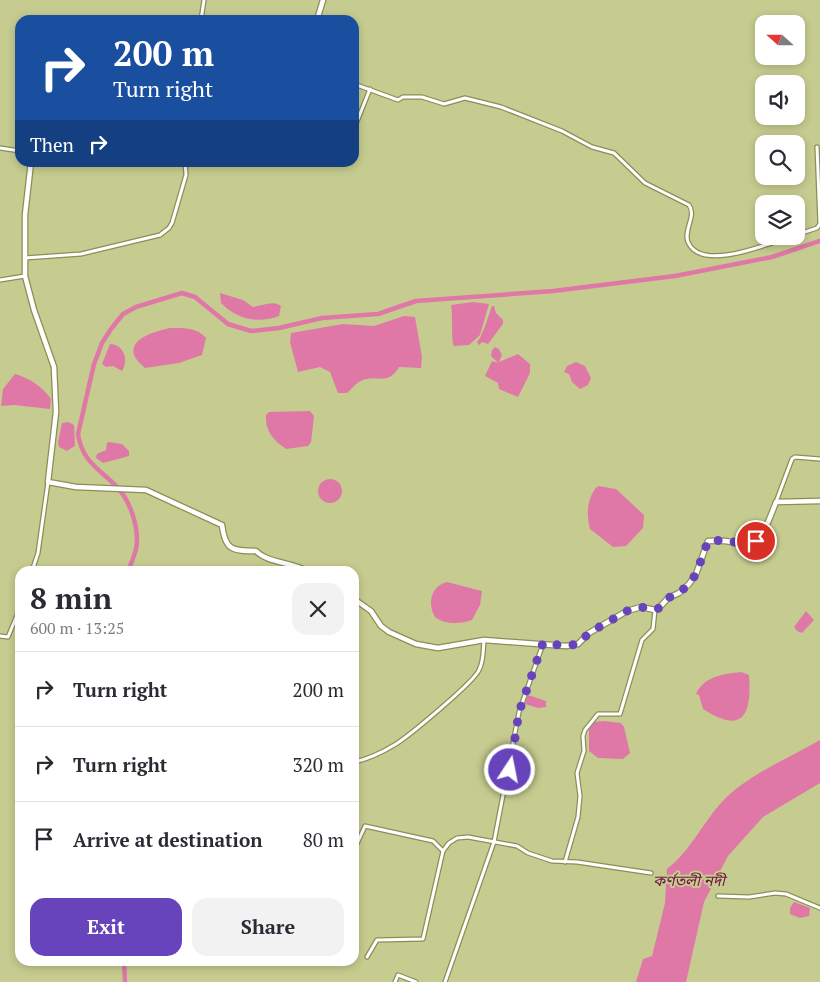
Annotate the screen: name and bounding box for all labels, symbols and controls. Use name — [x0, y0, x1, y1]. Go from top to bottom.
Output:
north arrow — [755, 15, 805, 65]
map controls — [755, 15, 805, 245]
text: 200 m — [113, 30, 214, 76]
icon: right — [30, 35, 95, 100]
text: Turn right — [113, 74, 213, 103]
button: sound — [755, 75, 805, 125]
icon: right — [84, 130, 112, 158]
text: Then — [30, 132, 74, 157]
button: search — [755, 135, 805, 185]
button: layers — [755, 195, 805, 245]
pin — [735, 520, 777, 562]
icon: arrive — [742, 527, 770, 555]
text: 8 min — [30, 578, 112, 618]
button: close — [292, 583, 344, 635]
text: 600 m · 13:25 — [30, 617, 124, 639]
icon: right — [30, 675, 58, 703]
text: Turn right — [73, 677, 167, 702]
text: 200 m — [293, 677, 344, 702]
position arrow — [483, 743, 535, 795]
icon: right — [30, 750, 58, 778]
text: Turn right — [73, 752, 167, 777]
text: 320 m — [293, 752, 344, 777]
icon: arrive — [30, 825, 58, 853]
text: Arrive at destination — [73, 827, 262, 852]
text: 80 m — [303, 827, 344, 852]
water label: কর্ণতলী নদী — [653, 870, 728, 890]
button: Exit — [30, 898, 182, 956]
button: Share — [192, 898, 344, 956]

